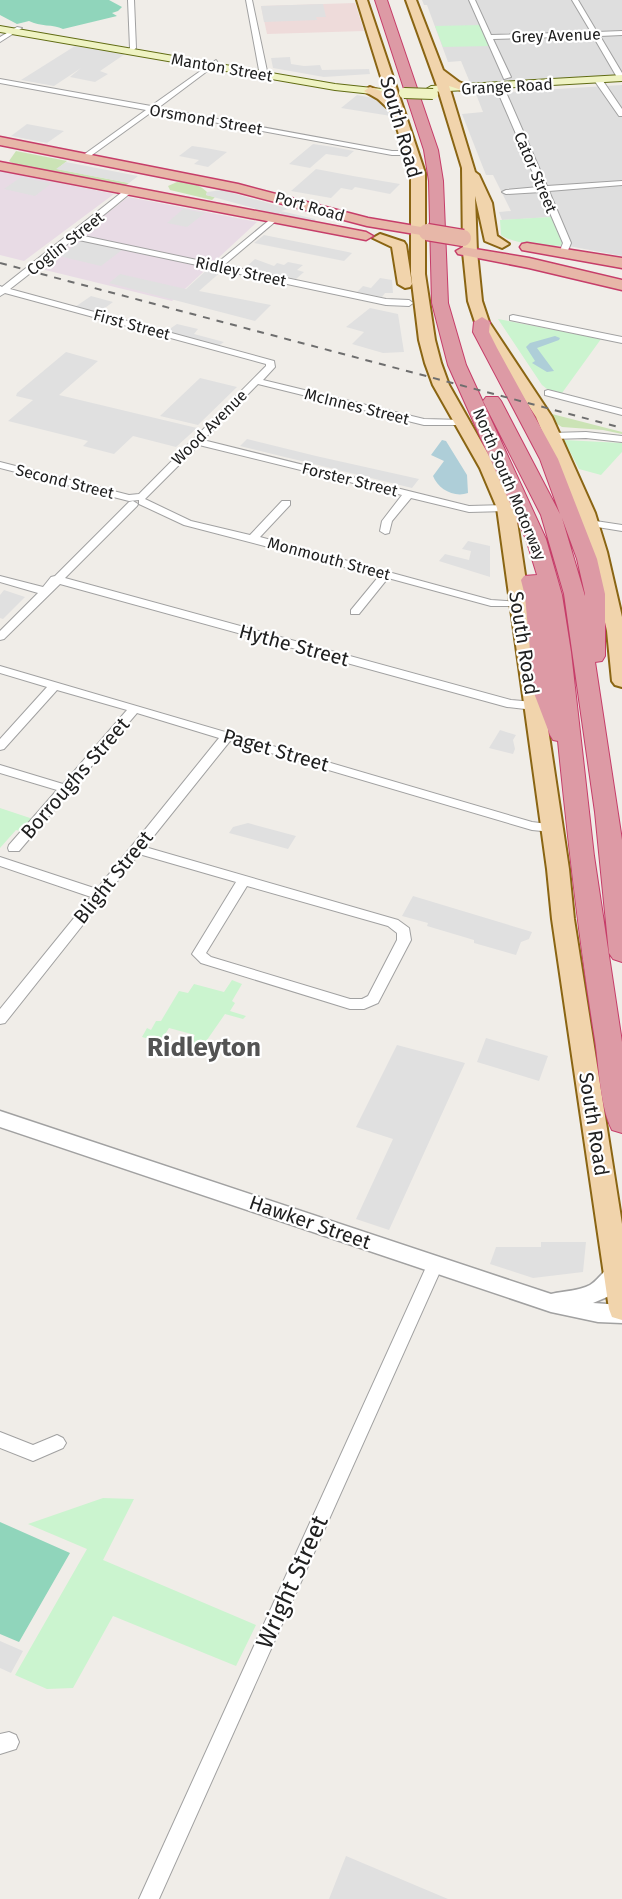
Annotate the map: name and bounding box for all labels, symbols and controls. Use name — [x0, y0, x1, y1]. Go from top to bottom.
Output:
street label: Grey Avenue — [511, 24, 601, 47]
street label: Manton Street — [170, 49, 274, 86]
street label: South Road — [375, 73, 427, 181]
street label: Grange Road — [461, 75, 553, 98]
street label: Orsmond Street — [148, 100, 264, 139]
street label: Cator Street — [510, 129, 561, 216]
street label: Port Road — [273, 188, 347, 225]
street label: Coglin Street — [23, 207, 108, 279]
street label: Ridley Street — [194, 253, 288, 290]
street label: First Street — [91, 305, 173, 344]
street label: McInnes Street — [302, 384, 411, 429]
street label: Wood Avenue — [168, 386, 251, 469]
street label: North South Motorway — [469, 405, 550, 563]
street label: Forster Street — [300, 458, 400, 501]
street label: Second Street — [14, 460, 116, 503]
street label: Monmouth Street — [265, 533, 393, 584]
street label: South Road — [504, 589, 544, 697]
street label: Hythe Street — [236, 619, 352, 671]
street label: Borroughs Street — [16, 712, 135, 844]
street label: Paget Street — [220, 723, 332, 777]
street label: Blight Street — [68, 825, 158, 928]
district label: Ridleyton — [147, 1032, 261, 1063]
street label: South Road — [574, 1070, 614, 1178]
street label: Hawker Street — [246, 1190, 375, 1254]
street label: Wright Street — [250, 1511, 334, 1653]

